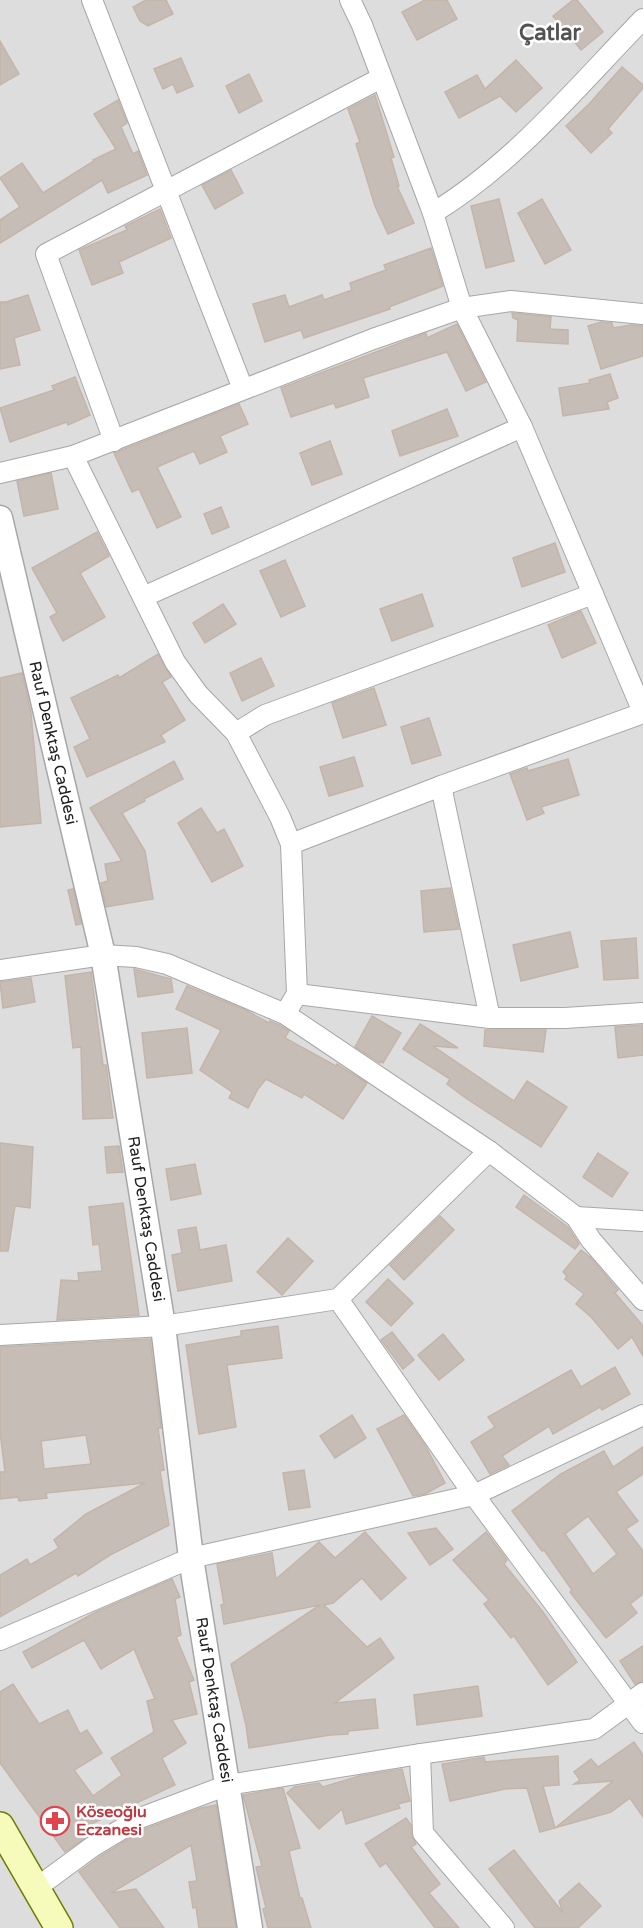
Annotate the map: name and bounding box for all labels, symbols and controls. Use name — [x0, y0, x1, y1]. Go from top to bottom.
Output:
district label: Çatlar — [519, 20, 582, 46]
street label: Rauf Denktaş Caddesi — [24, 659, 82, 827]
street label: Rauf Denktaş Caddesi — [123, 1135, 169, 1303]
street label: Rauf Denktaş Caddesi — [191, 1616, 237, 1784]
place label: Köseoğlu Eczanesi — [76, 1802, 147, 1840]
pharmacy icon: Köseoğlu Eczanesi — [39, 1805, 71, 1837]

